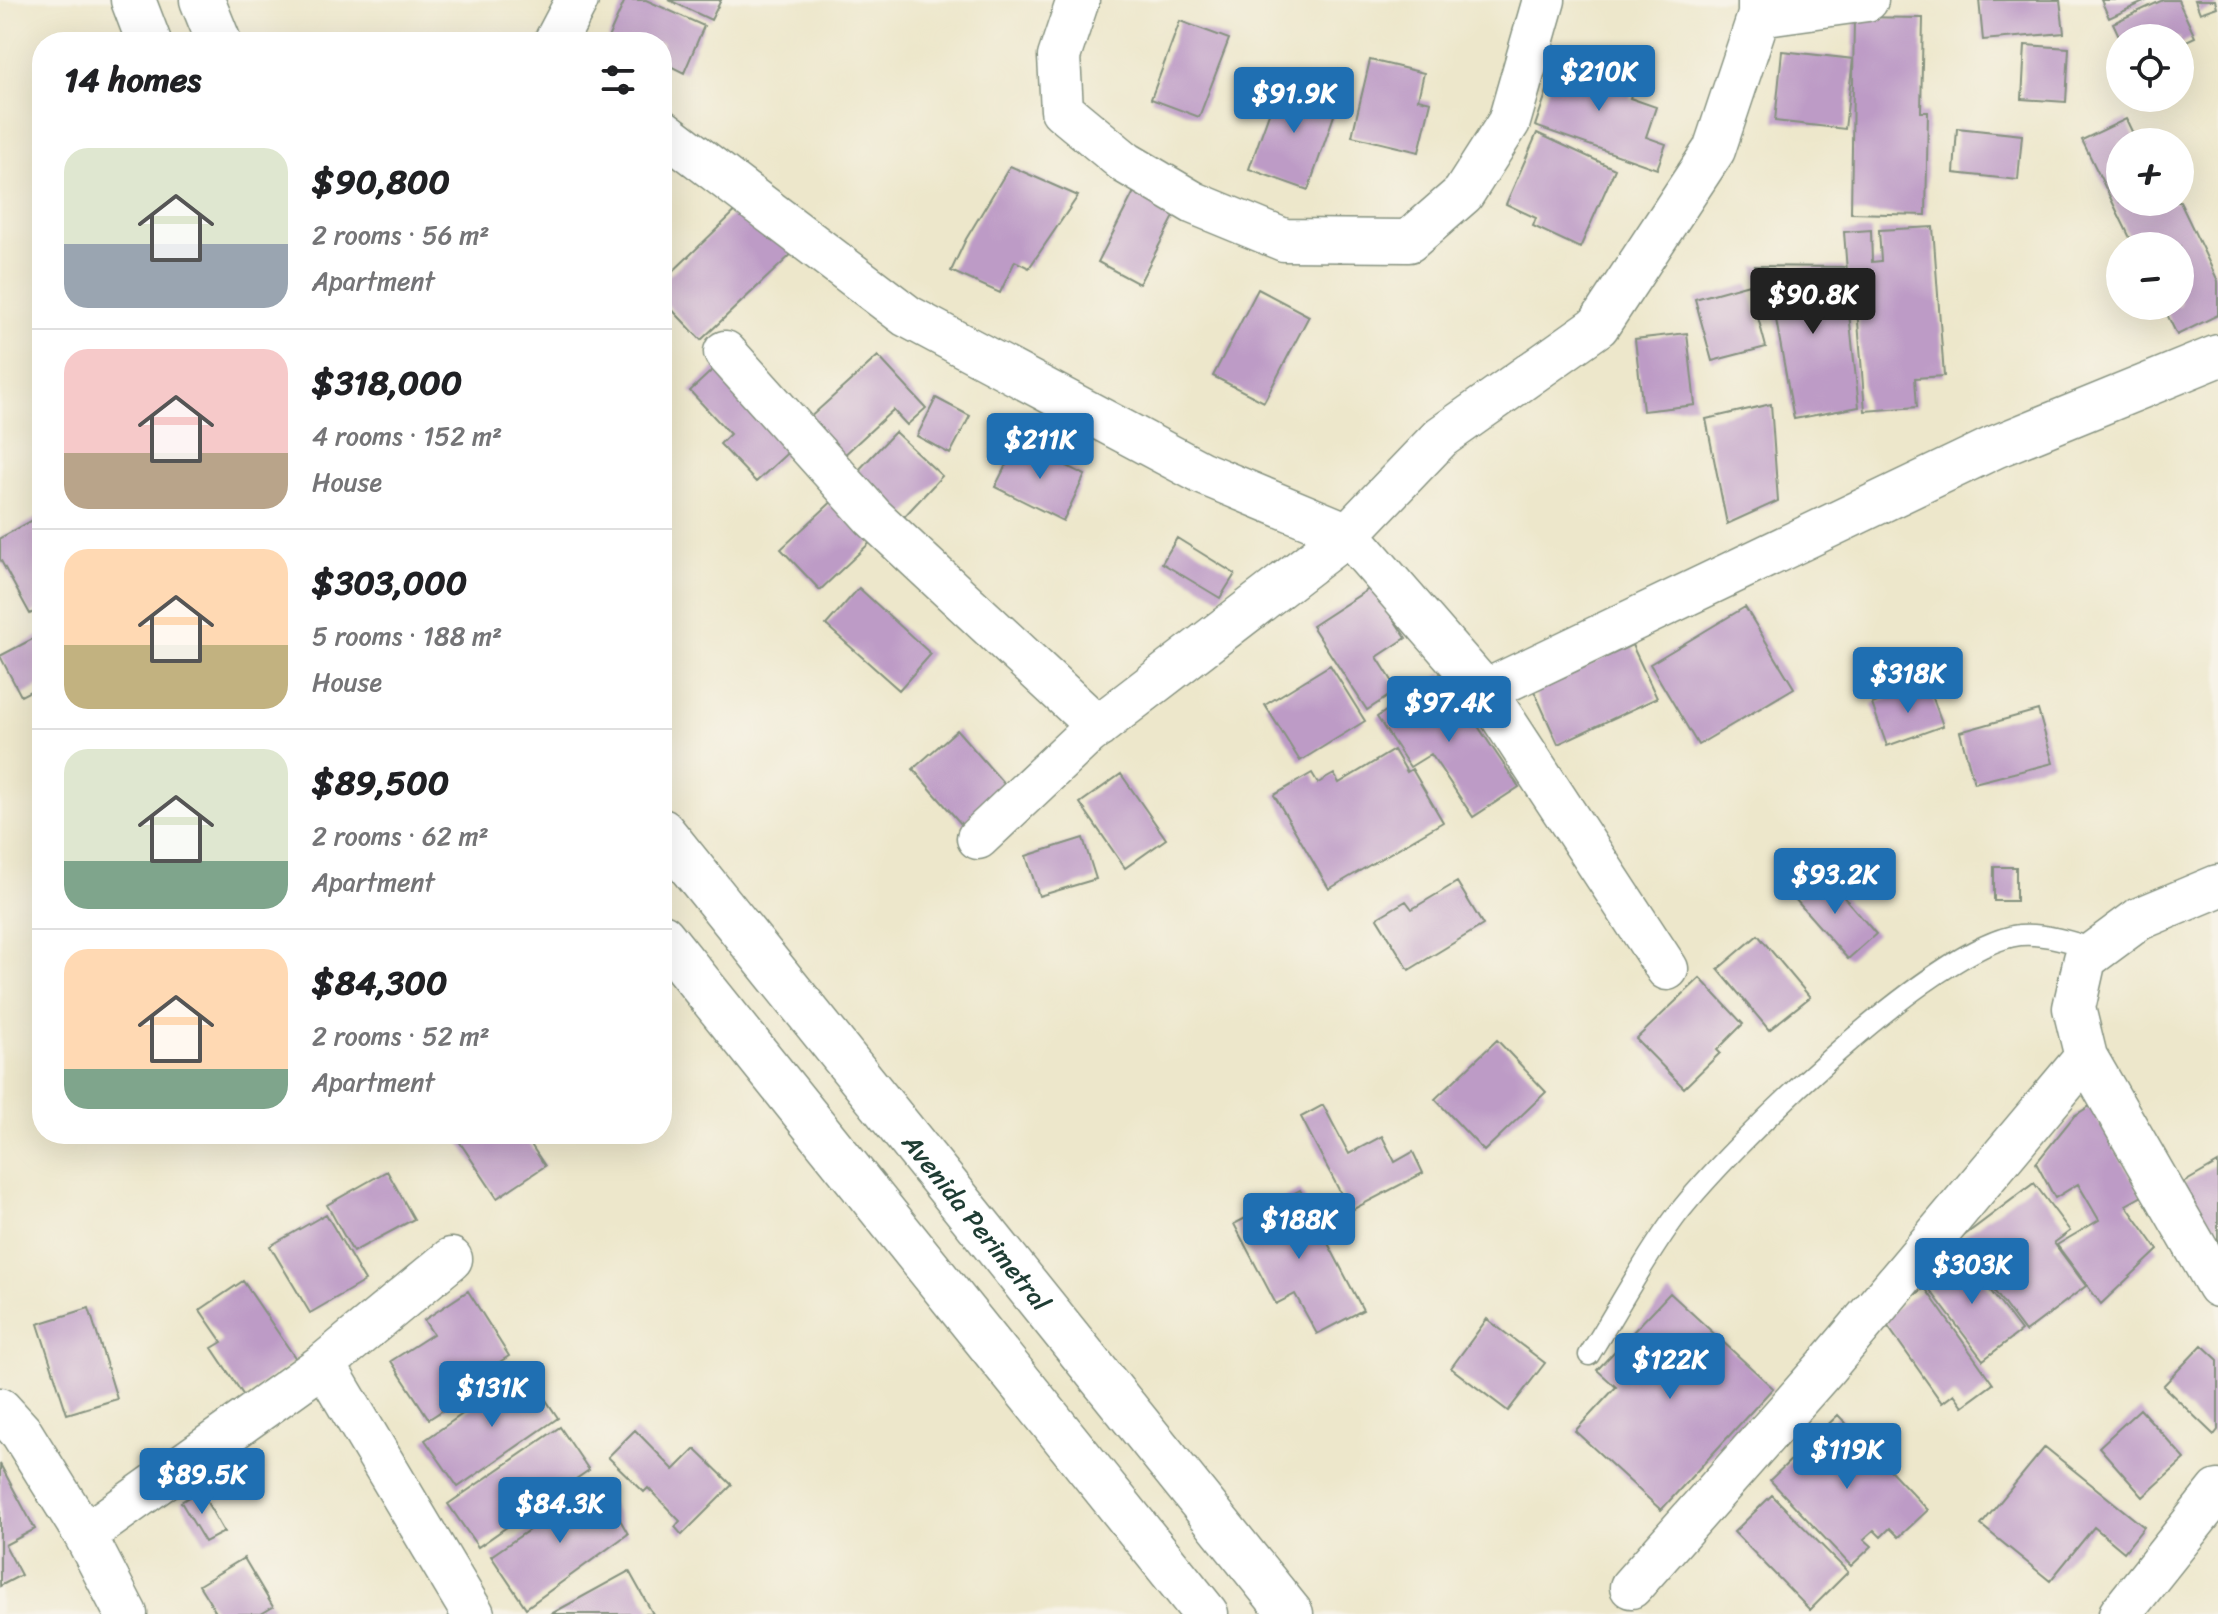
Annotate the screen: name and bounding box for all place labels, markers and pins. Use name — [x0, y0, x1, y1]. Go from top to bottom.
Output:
pin: $210K — [1543, 45, 1655, 113]
pin: $91.9K — [1229, 67, 1359, 135]
pin: $90.8K — [1748, 268, 1878, 336]
pin: $211K — [984, 413, 1096, 481]
pin: $318K — [1852, 647, 1964, 715]
pin: $97.4K — [1384, 676, 1514, 744]
pin: $93.2K — [1770, 848, 1900, 916]
pin: $188K — [1243, 1193, 1355, 1261]
pin: $303K — [1916, 1238, 2028, 1306]
pin: $122K — [1614, 1333, 1726, 1401]
pin: $131K — [436, 1361, 548, 1429]
pin: $119K — [1791, 1423, 1903, 1491]
pin: $89.5K — [137, 1448, 267, 1516]
pin: $84.3K — [495, 1477, 625, 1545]

